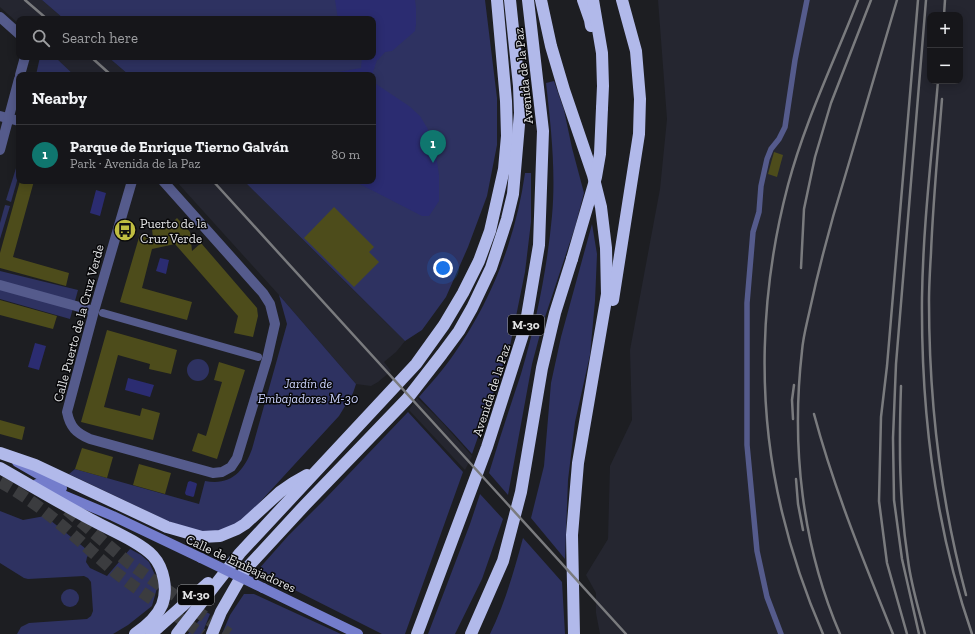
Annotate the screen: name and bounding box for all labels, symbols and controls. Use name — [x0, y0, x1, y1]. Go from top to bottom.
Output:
map controls — [927, 12, 963, 84]
button: + — [927, 12, 963, 48]
search box — [16, 16, 376, 60]
icon: search — [30, 27, 52, 49]
street label: Avenida de la Paz — [511, 27, 536, 125]
text: Search here — [62, 29, 138, 47]
button: − — [927, 48, 963, 84]
text: Nearby — [32, 88, 87, 108]
pin: 1 — [420, 130, 446, 163]
text: Parque de Enrique Tierno Galván — [70, 138, 289, 156]
text: 1 — [42, 147, 48, 162]
text: 80 m — [331, 147, 360, 162]
text: Park · Avenida de la Paz — [70, 156, 201, 171]
place label: Puerto de la Cruz Verde — [140, 216, 207, 246]
bus stop icon: Puerto de la Cruz Verde — [112, 217, 138, 243]
street label: Calle Puerto de la Cruz Verde — [50, 243, 107, 403]
your location — [433, 258, 453, 278]
road number: M-30 — [508, 315, 544, 335]
street label: Avenida de la Paz — [469, 342, 513, 438]
park label: Jardín de Embajadores M-30 — [258, 376, 358, 406]
street label: Calle de Embajadores — [183, 531, 298, 597]
road number: M-30 — [178, 585, 214, 605]

